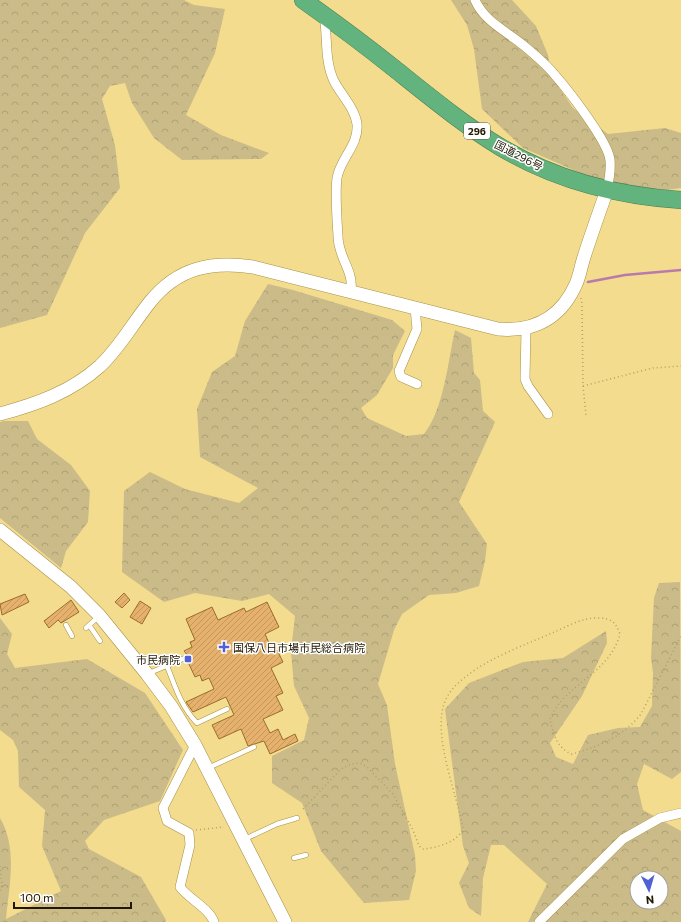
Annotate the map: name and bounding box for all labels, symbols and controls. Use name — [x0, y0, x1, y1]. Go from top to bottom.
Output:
road number: 296 — [464, 123, 490, 139]
street label: 国道296号 — [493, 137, 545, 173]
marker: 国保八日市場市民総合病院 — [218, 641, 230, 653]
place label: 国保八日市場市民総合病院 — [233, 641, 365, 654]
place label: 市民病院 — [136, 653, 180, 666]
marker: 市民病院 — [183, 654, 193, 664]
north arrow — [629, 870, 669, 910]
scale bar — [14, 884, 131, 910]
text: 100 m — [20, 890, 54, 904]
text: N — [645, 894, 655, 907]

